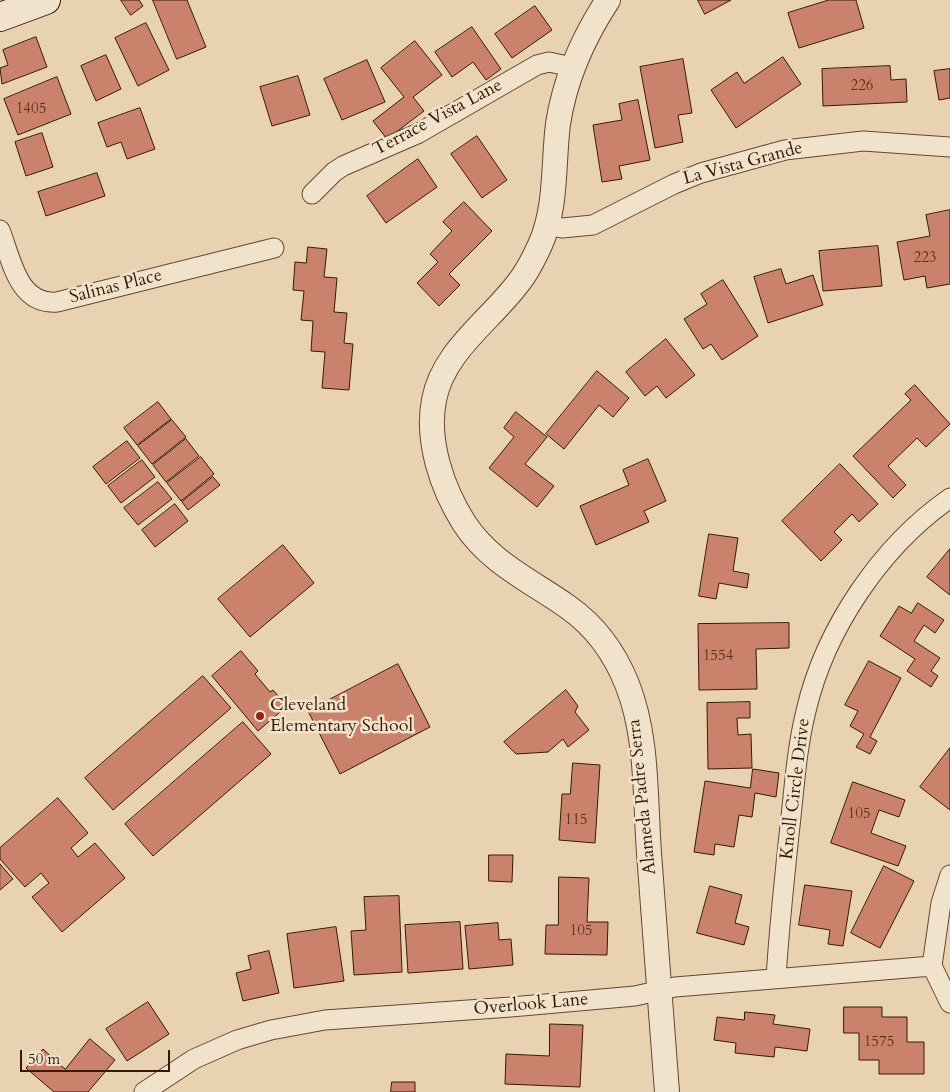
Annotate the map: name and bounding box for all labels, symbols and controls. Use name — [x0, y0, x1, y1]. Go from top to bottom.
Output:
street label: Terrace Vista Lane — [370, 75, 506, 161]
house number: 226 — [850, 78, 874, 96]
house number: 1405 — [16, 101, 46, 119]
street label: La Vista Grande — [681, 138, 805, 190]
house number: 223 — [913, 250, 937, 268]
street label: Salinas Place — [67, 265, 165, 309]
house number: 1554 — [703, 648, 733, 666]
place label: Cleveland Elementary School — [270, 695, 413, 738]
marker: Cleveland Elementary School — [254, 710, 266, 722]
street label: Knoll Circle Drive — [777, 717, 815, 861]
street label: Alameda Padre Serra — [624, 718, 662, 876]
house number: 105 — [847, 806, 871, 824]
house number: 115 — [564, 812, 588, 830]
house number: 105 — [569, 923, 593, 941]
street label: Overlook Lane — [473, 989, 589, 1021]
house number: 1575 — [864, 1034, 894, 1052]
scale bar — [22, 1040, 172, 1072]
text: 50 m — [28, 1049, 60, 1069]

